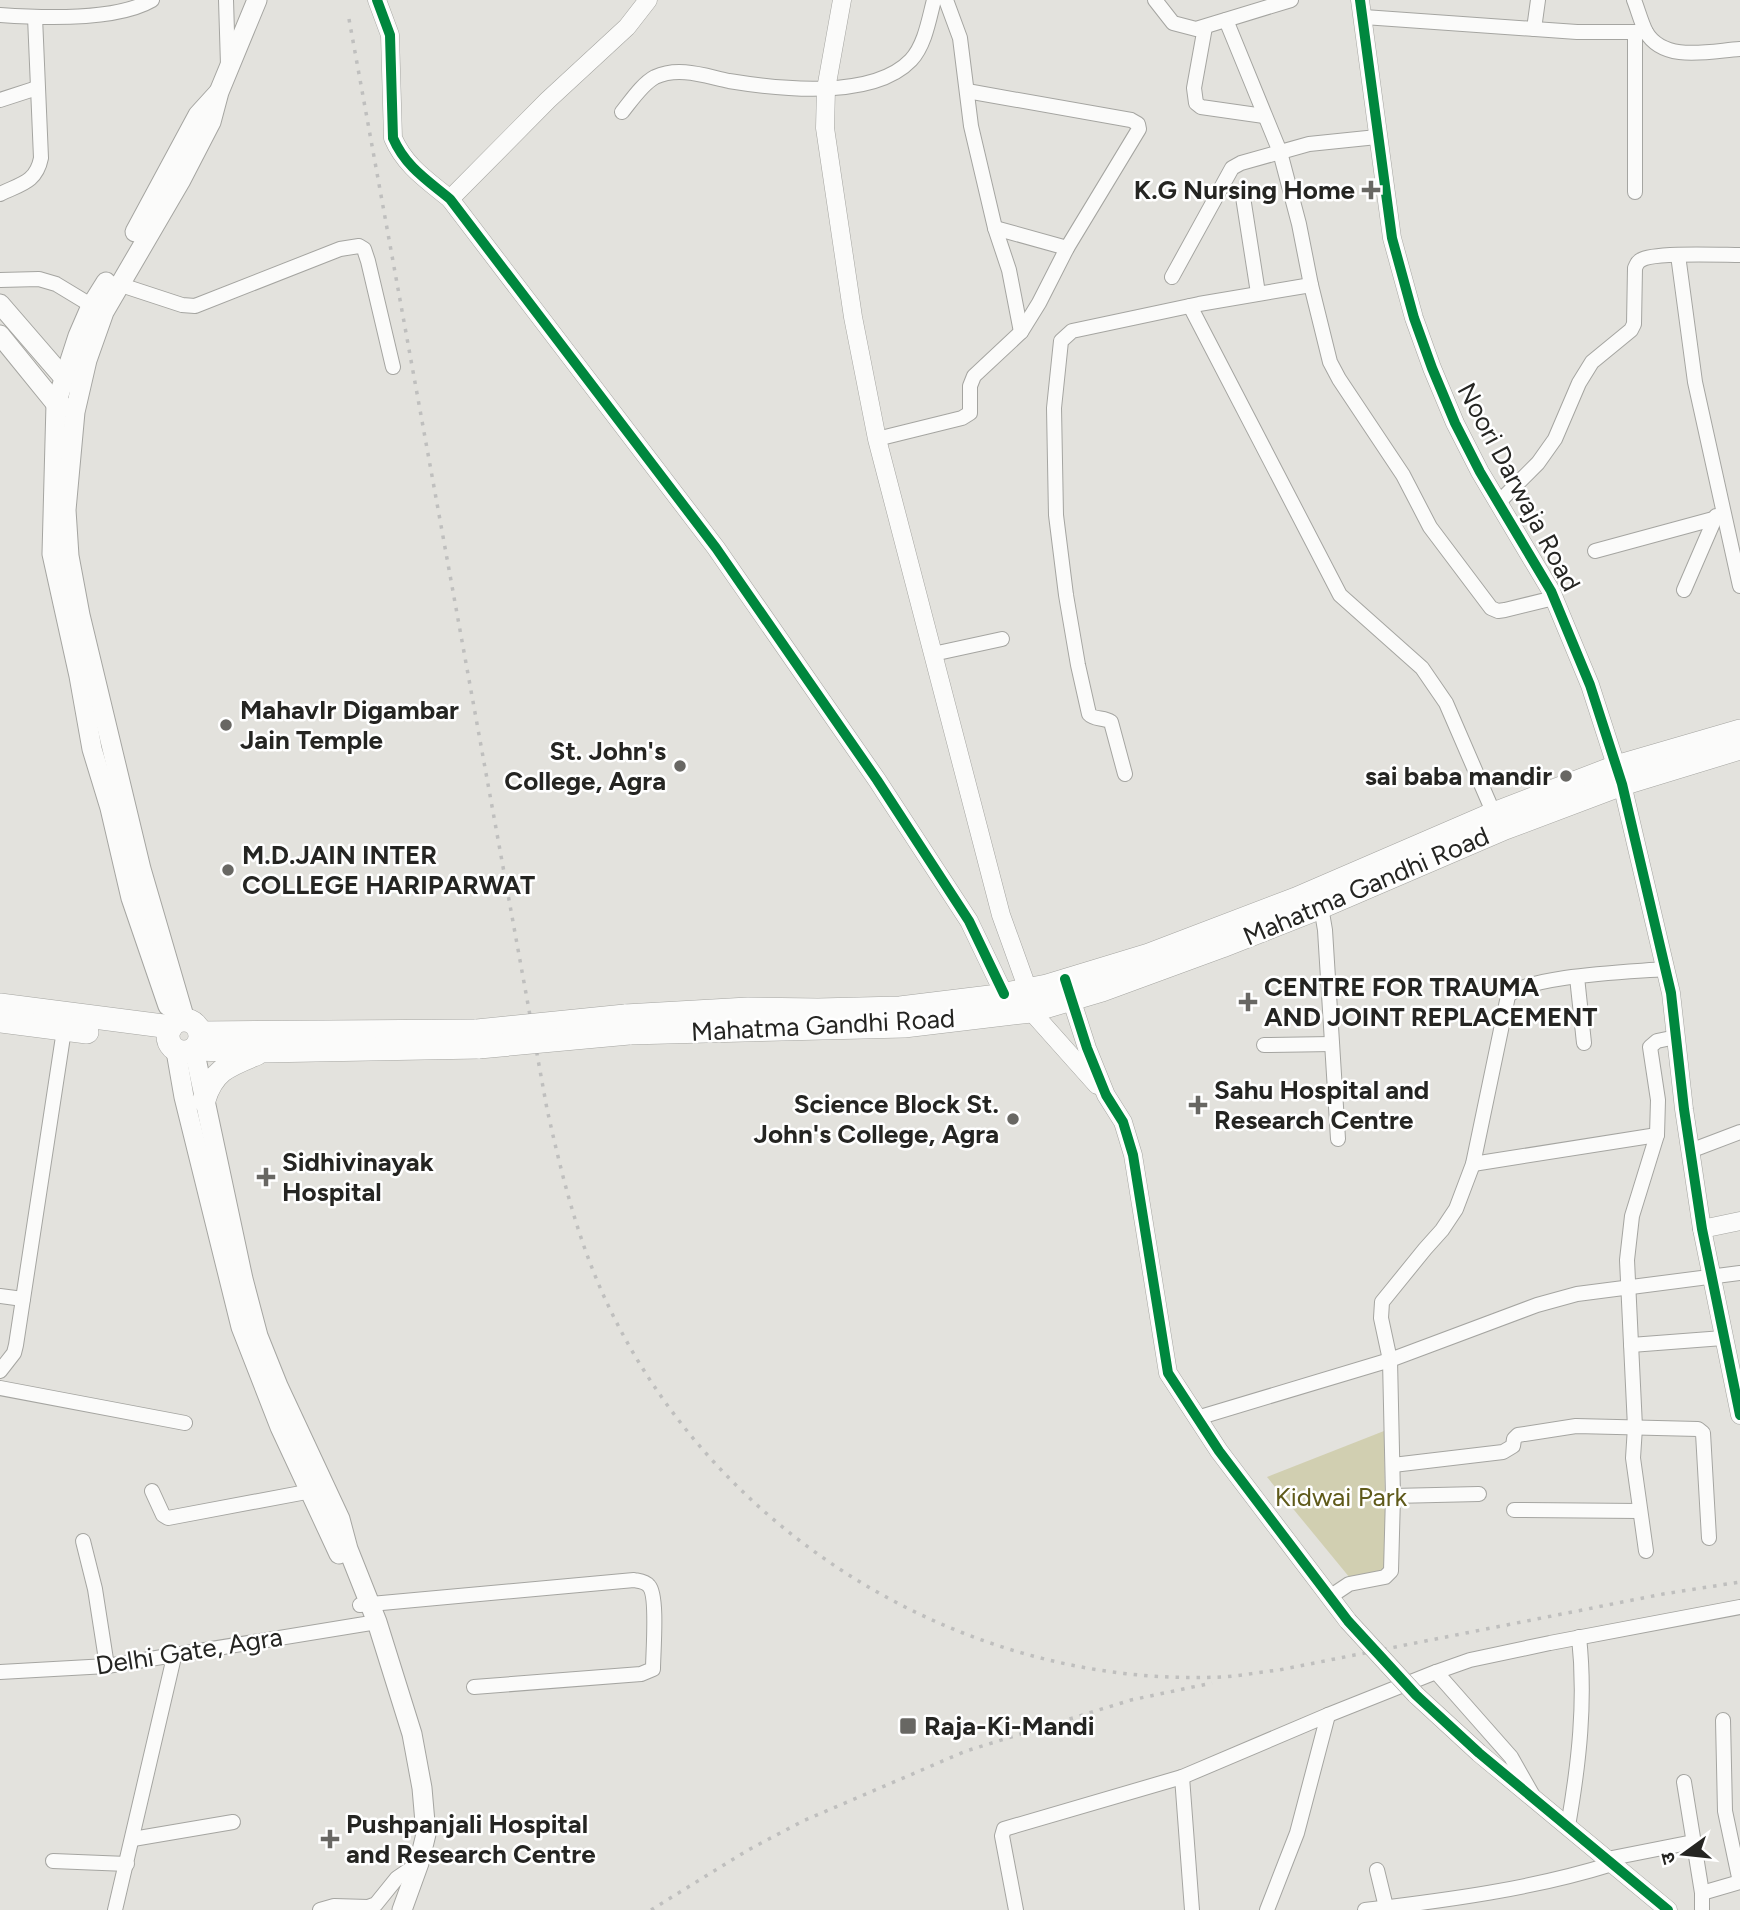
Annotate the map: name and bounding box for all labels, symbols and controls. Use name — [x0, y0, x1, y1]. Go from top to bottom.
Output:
place label: K.G Nursing Home — [1134, 174, 1355, 206]
marker: K.G Nursing Home — [1361, 180, 1381, 200]
street label: Noori Darwaja Road — [1451, 377, 1587, 597]
place label: MahavIr Digambar Jain Temple — [240, 694, 459, 756]
marker: MahavIr Digambar Jain Temple — [218, 717, 234, 733]
place label: St. John's College, Agra — [504, 735, 666, 797]
marker: St. John's College, Agra — [672, 758, 688, 774]
place label: sai baba mandir — [1365, 760, 1552, 792]
marker: sai baba mandir — [1558, 768, 1574, 784]
street label: Mahatma Gandhi Road — [1238, 820, 1494, 952]
place label: M.D.JAIN INTER COLLEGE HARIPARWAT — [242, 839, 535, 901]
marker: M.D.JAIN INTER COLLEGE HARIPARWAT — [220, 862, 236, 878]
place label: CENTRE FOR TRAUMA AND JOINT REPLACEMENT — [1264, 971, 1598, 1033]
marker: CENTRE FOR TRAUMA AND JOINT REPLACEMENT — [1238, 992, 1258, 1012]
street label: Mahatma Gandhi Road — [690, 1002, 956, 1048]
place label: Sahu Hospital and Research Centre — [1214, 1074, 1429, 1136]
place label: Science Block St. John's College, Agra — [754, 1088, 999, 1150]
marker: Sahu Hospital and Research Centre — [1188, 1095, 1208, 1115]
marker: Science Block St. John's College, Agra — [1005, 1111, 1021, 1127]
place label: Sidhivinayak Hospital — [282, 1146, 434, 1208]
marker: Sidhivinayak Hospital — [256, 1167, 276, 1187]
park label: Kidwai Park — [1275, 1481, 1408, 1513]
street label: Delhi Gate, Agra — [93, 1620, 285, 1682]
place label: Raja-Ki-Mandi — [924, 1710, 1095, 1742]
marker: Raja-Ki-Mandi — [898, 1716, 918, 1736]
place label: Pushpanjali Hospital and Research Centre — [346, 1808, 596, 1870]
north arrow — [1649, 1819, 1719, 1889]
marker: Pushpanjali Hospital and Research Centre — [320, 1829, 340, 1849]
text: उ — [1655, 1849, 1681, 1867]

